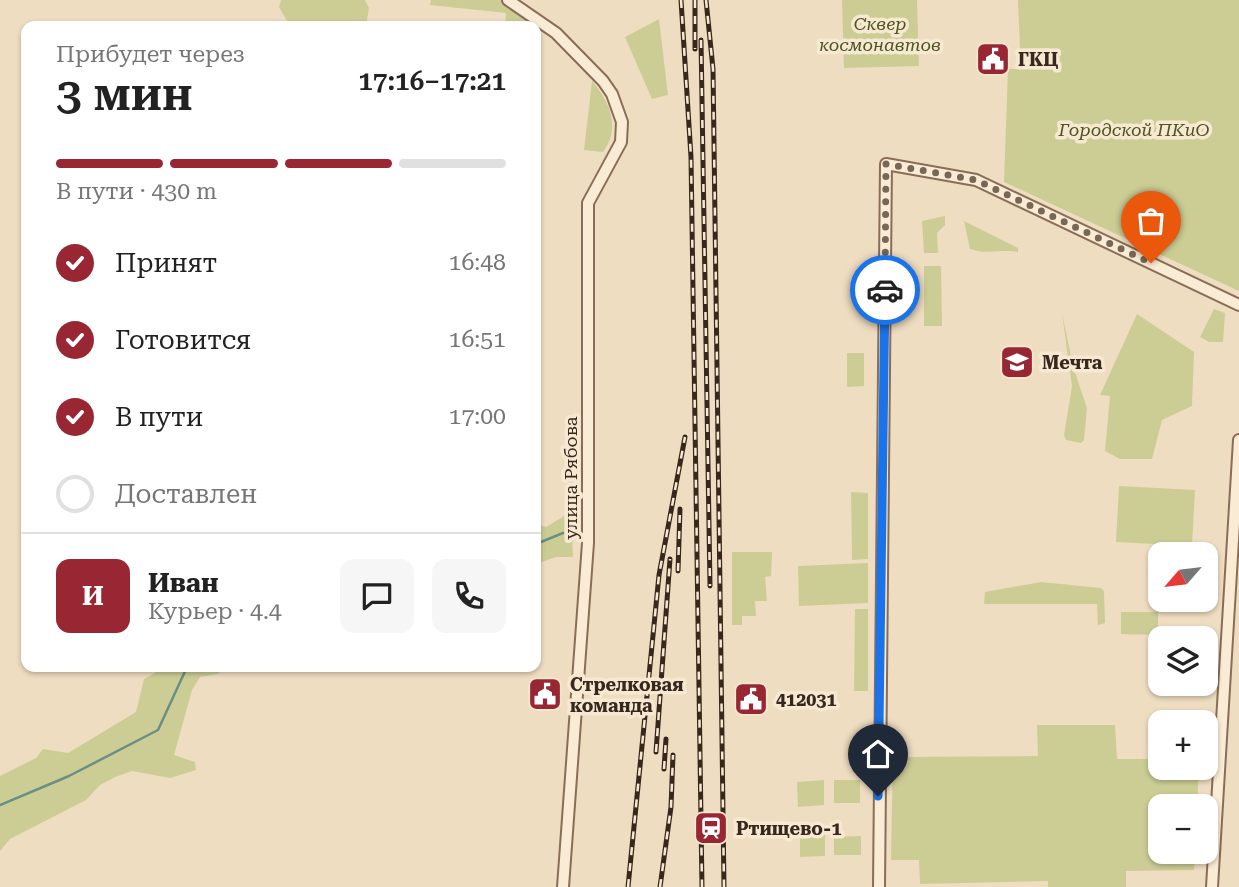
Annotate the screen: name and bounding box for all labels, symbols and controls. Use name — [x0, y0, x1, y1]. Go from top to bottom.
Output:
park label: Сквер космонавтов — [819, 13, 941, 55]
public building icon: ГКЦ — [974, 40, 1012, 78]
text: Прибудет через — [56, 41, 245, 68]
place label: ГКЦ — [1018, 49, 1058, 70]
text: 17:16–17:21 — [358, 66, 506, 96]
text: 3 мин — [56, 67, 193, 121]
park label: Городской ПКиО — [1057, 119, 1210, 140]
text: В пути · 430 m — [56, 178, 217, 205]
pin — [1121, 191, 1181, 263]
icon: bag — [1132, 202, 1170, 240]
icon: check — [56, 244, 94, 282]
text: Принят — [115, 248, 217, 278]
text: 16:48 — [449, 249, 506, 276]
courier — [850, 255, 920, 325]
icon: car — [866, 271, 904, 309]
icon: check — [56, 321, 94, 359]
text: Готовится — [115, 325, 251, 355]
text: 16:51 — [449, 326, 506, 353]
school or university icon: Мечта — [998, 343, 1036, 381]
place label: Мечта — [1042, 352, 1103, 373]
icon: check — [56, 398, 94, 436]
text: В пути — [115, 402, 203, 432]
text: 17:00 — [449, 403, 506, 430]
street label: улица Рябова — [560, 416, 581, 540]
text: Доставлен — [115, 479, 257, 509]
north arrow — [1148, 542, 1218, 612]
map controls — [1148, 542, 1218, 864]
button: chat — [340, 559, 414, 633]
button: phone — [432, 559, 506, 633]
text: Иван — [148, 568, 219, 598]
text: И — [82, 581, 104, 611]
text: Курьер · 4.4 — [148, 598, 282, 625]
button: layers — [1148, 626, 1218, 696]
place label: Стрелковая команда — [570, 674, 684, 716]
public building icon: Стрелковая команда — [526, 675, 564, 713]
public building icon: 412031 — [732, 680, 770, 718]
place label: 412031 — [776, 689, 836, 710]
button: + — [1148, 710, 1218, 780]
pin — [848, 724, 908, 796]
icon: home — [859, 735, 897, 773]
button: − — [1148, 794, 1218, 864]
station icon: Ртищево-1 — [692, 809, 730, 847]
place label: Ртищево-1 — [736, 818, 842, 839]

